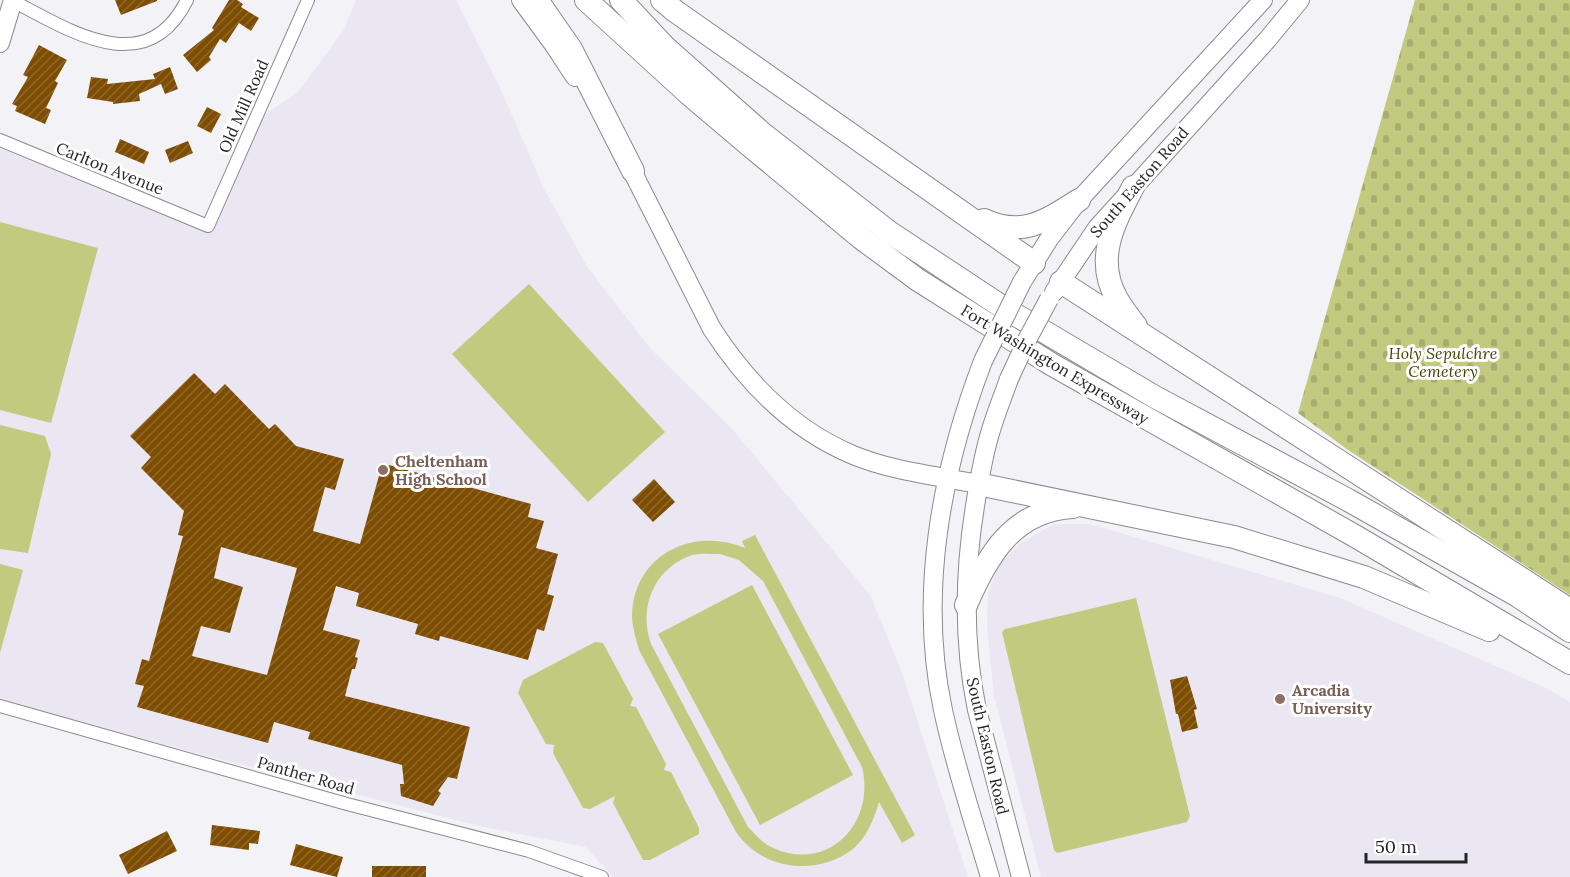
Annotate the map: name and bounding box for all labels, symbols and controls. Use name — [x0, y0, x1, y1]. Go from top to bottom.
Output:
street label: Old Mill Road — [214, 56, 273, 156]
street label: South Easton Road — [1085, 122, 1193, 241]
street label: Carlton Avenue — [53, 137, 167, 199]
street label: Fort Washington Expressway — [957, 300, 1153, 428]
park label: Holy Sepulchre Cemetery — [1389, 343, 1498, 381]
place label: Cheltenham High School — [395, 451, 488, 489]
marker: Cheltenham High School — [376, 463, 390, 477]
street label: South Easton Road — [962, 675, 1014, 817]
place label: Arcadia University — [1292, 680, 1372, 718]
marker: Arcadia University — [1273, 692, 1287, 706]
street label: Panther Road — [255, 752, 357, 799]
scale bar — [1366, 826, 1466, 864]
text: 50 m — [1375, 835, 1417, 858]

